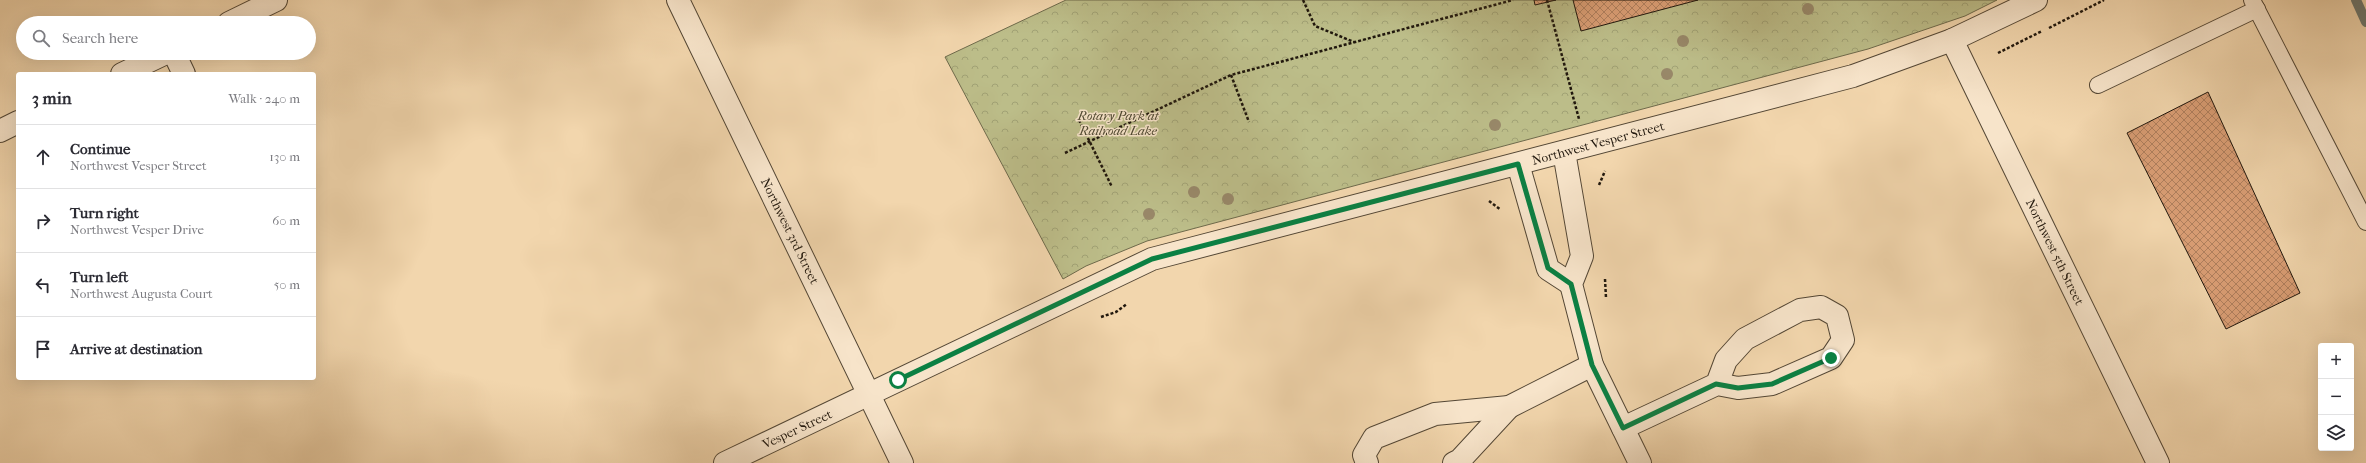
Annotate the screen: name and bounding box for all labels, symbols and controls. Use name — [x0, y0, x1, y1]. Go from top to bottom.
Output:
search box — [16, 16, 316, 60]
icon: search — [30, 27, 52, 49]
text: Search here — [62, 29, 138, 47]
text: 3 min — [32, 88, 72, 108]
text: Walk · 240 m — [228, 91, 300, 106]
park label: Rotary Park at Railroad Lake — [1077, 108, 1159, 138]
street label: Northwest Vesper Street — [1530, 118, 1666, 168]
text: Continue — [70, 140, 130, 158]
icon: ahead — [32, 146, 54, 168]
text: 130 m — [269, 149, 300, 164]
text: Northwest Vesper Street — [70, 158, 207, 173]
street label: Northwest 3rd Street — [758, 175, 822, 287]
street label: Northwest 5th Street — [2023, 197, 2087, 308]
text: Turn right — [70, 204, 139, 222]
icon: right — [32, 210, 54, 232]
text: 60 m — [272, 213, 300, 228]
text: Northwest Vesper Drive — [70, 222, 204, 237]
text: Turn left — [70, 268, 128, 286]
icon: left — [32, 274, 54, 296]
text: 50 m — [274, 277, 300, 292]
text: Northwest Augusta Court — [70, 286, 213, 301]
icon: arrive — [32, 338, 54, 360]
text: Arrive at destination — [70, 340, 202, 358]
map controls — [2318, 343, 2354, 451]
button: + — [2318, 343, 2354, 379]
route end — [1822, 349, 1840, 367]
route start — [889, 371, 907, 389]
button: − — [2318, 379, 2354, 415]
street label: Vesper Street — [759, 406, 835, 452]
button: layers — [2318, 415, 2354, 451]

